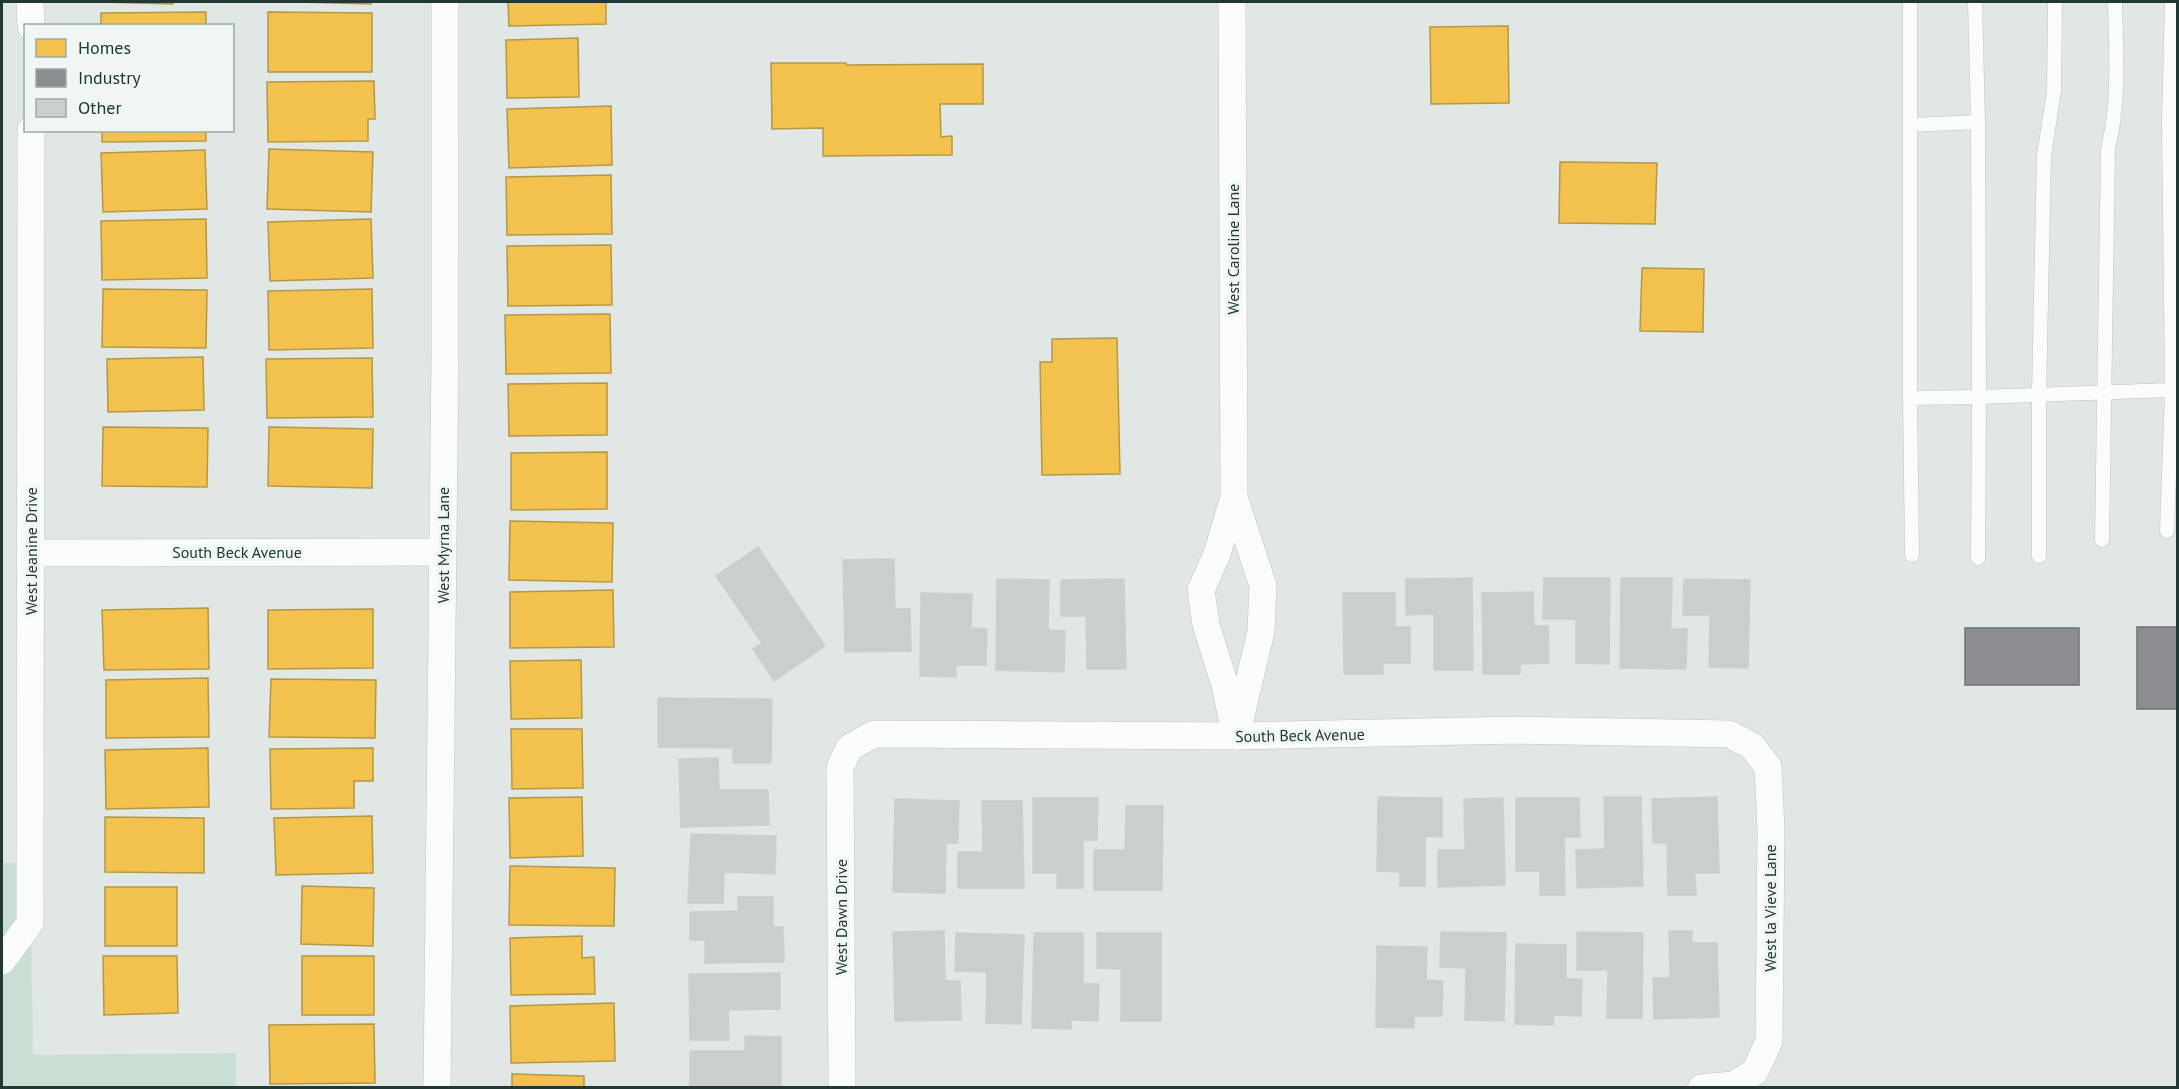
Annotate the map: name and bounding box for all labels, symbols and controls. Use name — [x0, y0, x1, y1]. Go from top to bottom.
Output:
legend — [24, 24, 234, 132]
text: Homes — [78, 36, 131, 59]
text: Industry — [78, 66, 141, 89]
text: Other — [78, 96, 122, 119]
street label: West Caroline Lane — [1223, 184, 1243, 314]
street label: West Jeanine Drive — [21, 487, 41, 615]
street label: West Myrna Lane — [433, 487, 453, 603]
street label: South Beck Avenue — [172, 542, 302, 562]
street label: South Beck Avenue — [1235, 724, 1365, 746]
street label: West la Vieve Lane — [1760, 844, 1780, 972]
street label: West Dawn Drive — [831, 859, 851, 975]

